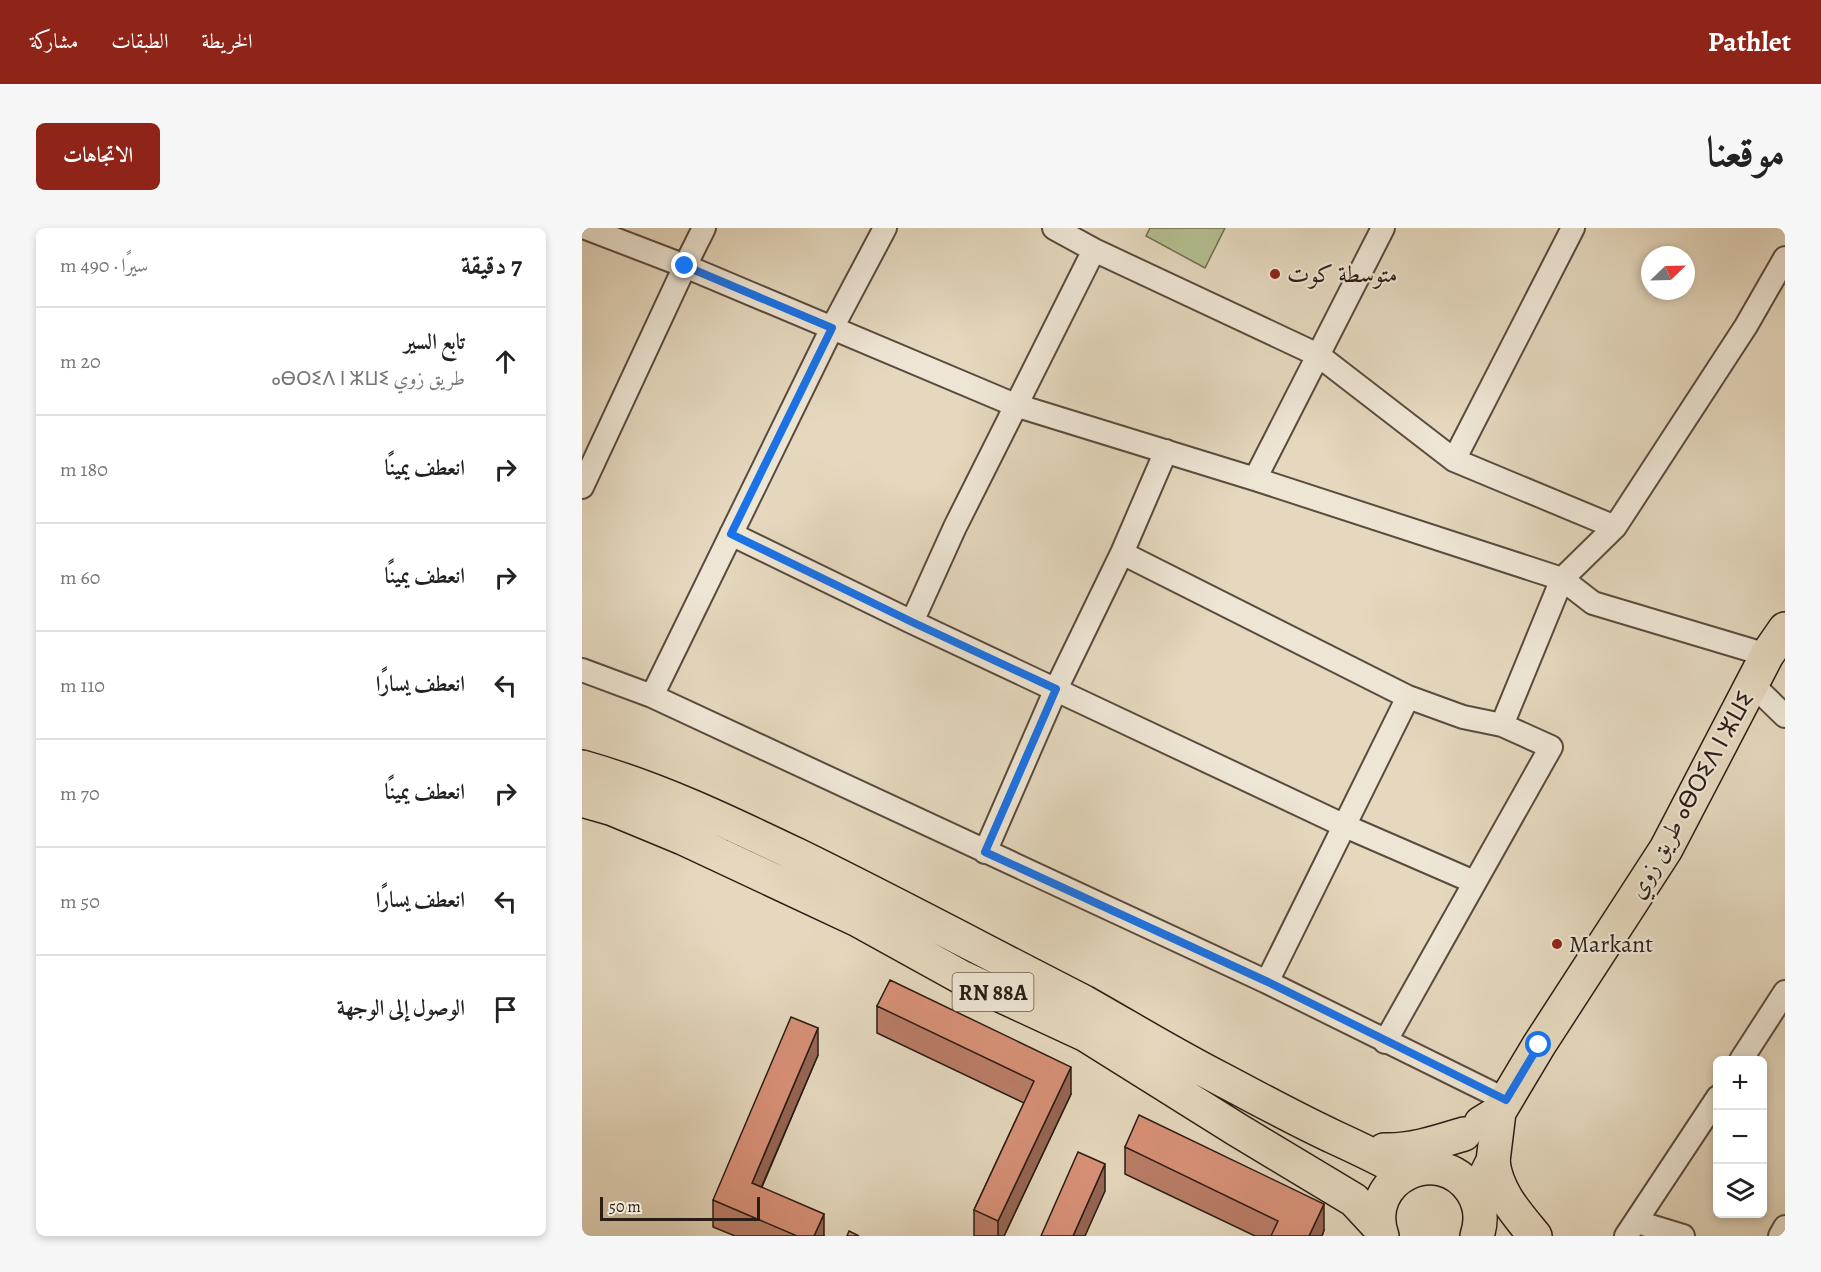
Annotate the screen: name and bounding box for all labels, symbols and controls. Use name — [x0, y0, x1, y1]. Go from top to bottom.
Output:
text: Pathlet — [1708, 23, 1791, 61]
text: مشاركة — [30, 27, 78, 55]
text: الطبقات — [111, 27, 168, 55]
text: الخريطة — [201, 27, 253, 55]
button: الاتجاهات — [36, 123, 160, 190]
text: موقعنا — [1707, 123, 1785, 180]
north arrow — [1641, 246, 1695, 300]
text: 7 دقيقة — [461, 248, 522, 283]
text: سيرًا · 490 m — [60, 252, 148, 279]
route end — [671, 252, 697, 278]
place label: متوسطة كوت — [1287, 258, 1398, 290]
marker: متوسطة كوت — [1268, 267, 1282, 281]
text: تابع السير — [404, 327, 465, 357]
icon: ahead — [489, 345, 522, 378]
text: 20 m — [60, 348, 101, 375]
text: طريق زوي ⴰⴱⵔⵉⴷ ⵏ ⵣⵡⵉ — [271, 365, 465, 392]
text: انعطف يمينًا — [385, 453, 465, 483]
icon: right — [489, 453, 522, 486]
text: 180 m — [60, 456, 108, 483]
text: انعطف يمينًا — [385, 561, 465, 591]
icon: right — [489, 561, 522, 594]
text: 60 m — [60, 564, 101, 591]
text: انعطف يسارًا — [376, 669, 465, 699]
icon: left — [489, 669, 522, 702]
text: 110 m — [60, 672, 105, 699]
street label: طريق زوي ⴰⴱⵔⵉⴷ ⵏ ⵣⵡⵉ — [1621, 686, 1764, 906]
text: انعطف يمينًا — [385, 777, 465, 807]
icon: right — [489, 777, 522, 810]
text: 70 m — [60, 780, 100, 807]
text: انعطف يسارًا — [376, 885, 465, 915]
icon: left — [489, 885, 522, 918]
text: 50 m — [60, 888, 100, 915]
place label: Markant — [1569, 928, 1653, 960]
marker: Markant — [1550, 937, 1564, 951]
road number: RN 88A — [952, 973, 1034, 1011]
text: الوصول إلى الوجهة — [337, 993, 465, 1023]
icon: arrive — [489, 993, 522, 1026]
route start — [1525, 1031, 1551, 1057]
map controls — [1713, 1056, 1767, 1218]
button: + — [1713, 1056, 1767, 1110]
button: − — [1713, 1110, 1767, 1164]
button: layers — [1713, 1164, 1767, 1218]
scale bar — [600, 1194, 760, 1222]
text: 50 m — [609, 1196, 641, 1218]

